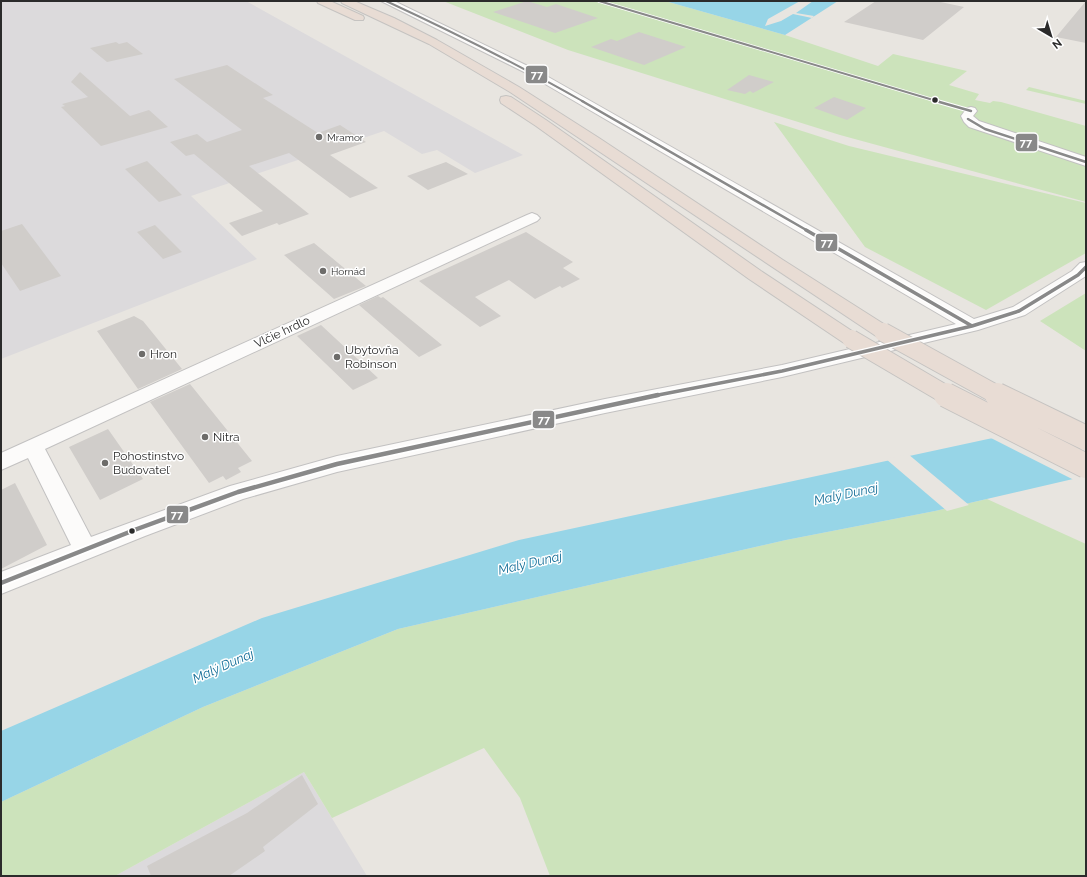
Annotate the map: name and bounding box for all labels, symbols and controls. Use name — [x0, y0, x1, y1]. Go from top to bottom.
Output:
north arrow — [1031, 16, 1071, 56]
text: N — [1050, 36, 1064, 51]
line badge: 77 — [525, 65, 548, 84]
text: 77 — [531, 68, 544, 81]
unlabelled marker — [930, 95, 940, 105]
marker: Mramor — [314, 132, 324, 142]
place label: Mramor — [327, 132, 364, 143]
line badge: 77 — [1015, 133, 1038, 152]
text: 77 — [1020, 136, 1033, 149]
line badge: 77 — [815, 233, 838, 252]
text: 77 — [821, 236, 834, 249]
marker: Hornád — [318, 266, 328, 276]
place label: Hornád — [331, 266, 365, 277]
street label: Vlčie hrdlo — [252, 313, 312, 351]
place label: Ubytovňa Robinson — [345, 343, 398, 371]
place label: Hron — [150, 347, 177, 361]
marker: Hron — [137, 349, 147, 359]
marker: Ubytovňa Robinson — [332, 352, 342, 362]
line badge: 77 — [532, 410, 555, 429]
text: 77 — [538, 413, 551, 426]
place label: Nitra — [213, 430, 240, 444]
marker: Nitra — [200, 432, 210, 442]
place label: Pohostinstvo Budovateľ — [113, 449, 184, 477]
marker: Pohostinstvo Budovateľ — [100, 458, 110, 468]
water label: Malý Dunaj — [812, 480, 881, 508]
line badge: 77 — [166, 505, 189, 524]
text: 77 — [171, 508, 184, 521]
unlabelled marker — [127, 526, 137, 536]
water label: Malý Dunaj — [496, 548, 565, 578]
water label: Malý Dunaj — [190, 645, 257, 686]

